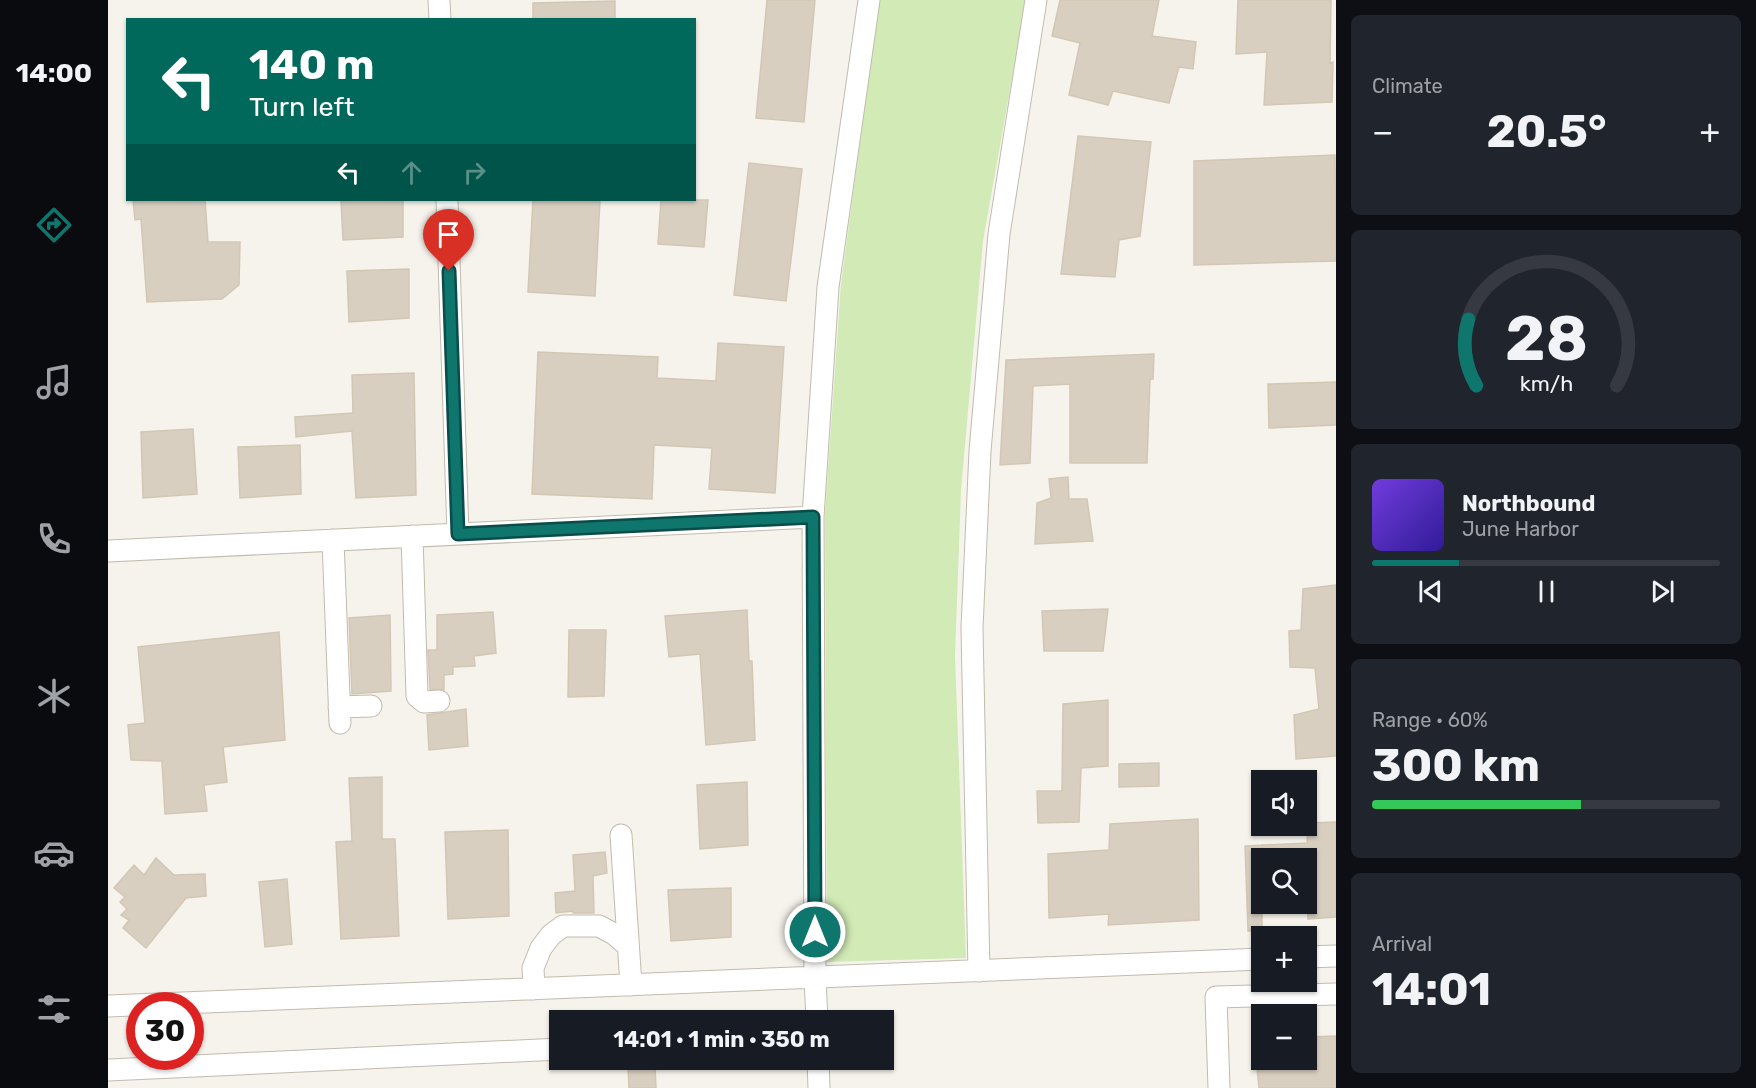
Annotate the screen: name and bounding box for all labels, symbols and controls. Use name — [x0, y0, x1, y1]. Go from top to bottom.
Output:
text: 140 m — [249, 40, 375, 90]
icon: left — [150, 42, 228, 120]
text: 14:00 — [16, 57, 92, 89]
text: Climate — [1372, 74, 1443, 98]
text: Turn left — [249, 91, 354, 123]
text: 20.5° — [1487, 105, 1606, 158]
text: − — [1372, 112, 1393, 151]
text: + — [1699, 112, 1720, 151]
icon: left — [332, 156, 365, 189]
icon: ahead — [395, 156, 428, 189]
icon: right — [458, 156, 491, 189]
icon: directions — [33, 204, 75, 246]
pin — [423, 209, 474, 271]
icon: arrive — [432, 218, 465, 251]
text: 28 — [1505, 303, 1587, 377]
icon: music — [33, 361, 75, 403]
text: km/h — [1519, 372, 1573, 397]
text: Northbound — [1462, 490, 1595, 517]
text: June Harbor — [1462, 517, 1579, 541]
icon: phone — [33, 518, 75, 560]
icon: previous — [1414, 575, 1447, 608]
icon: pause — [1530, 575, 1563, 608]
icon: next — [1646, 575, 1679, 608]
icon: climate — [33, 675, 75, 717]
text: Range · 60% — [1372, 708, 1488, 732]
text: 300 km — [1372, 739, 1540, 792]
map controls — [1251, 770, 1317, 1070]
button: sound — [1251, 770, 1317, 836]
icon: car — [33, 832, 75, 874]
button: search — [1251, 848, 1317, 914]
position arrow — [783, 900, 847, 964]
button: + — [1251, 926, 1317, 992]
text: Arrival — [1372, 932, 1432, 956]
text: 14:01 — [1372, 963, 1491, 1016]
icon: filters — [33, 988, 75, 1030]
speed limit sign: 30 — [126, 992, 204, 1070]
button: − — [1251, 1004, 1317, 1070]
text: 14:01 · 1 min · 350 m — [613, 1026, 830, 1053]

